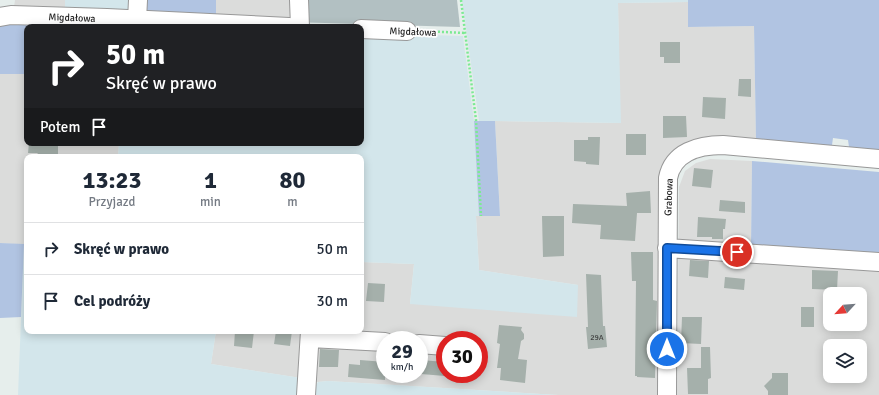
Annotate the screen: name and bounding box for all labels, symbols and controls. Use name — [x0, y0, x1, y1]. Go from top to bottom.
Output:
street label: Migdałowa — [48, 11, 96, 25]
street label: Migdałowa — [389, 25, 437, 39]
text: 50 m — [106, 38, 165, 72]
icon: right — [40, 40, 92, 92]
text: Skręć w prawo — [106, 72, 217, 94]
icon: arrive — [88, 116, 110, 138]
text: Potem — [40, 118, 80, 136]
text: 13:23 — [83, 165, 141, 195]
text: 1 — [204, 165, 217, 195]
text: 80 — [280, 165, 305, 195]
street label: Grabowa — [662, 178, 676, 216]
text: Przyjazd — [89, 194, 135, 210]
text: min — [200, 194, 221, 210]
text: m — [287, 194, 298, 210]
pin — [720, 235, 754, 269]
icon: right — [40, 238, 62, 260]
text: Skręć w prawo — [74, 240, 169, 258]
text: 50 m — [317, 240, 348, 258]
icon: arrive — [726, 241, 748, 263]
north arrow — [823, 287, 867, 331]
map controls — [823, 287, 867, 383]
icon: arrive — [40, 290, 62, 312]
text: Cel podróży — [74, 292, 150, 310]
text: 30 m — [317, 292, 348, 310]
position arrow — [646, 328, 688, 370]
speed limit sign: 30 — [436, 331, 488, 383]
house number: 29A — [590, 332, 604, 342]
text: 29 — [391, 339, 413, 364]
button: layers — [823, 339, 867, 383]
text: km/h — [391, 361, 413, 373]

